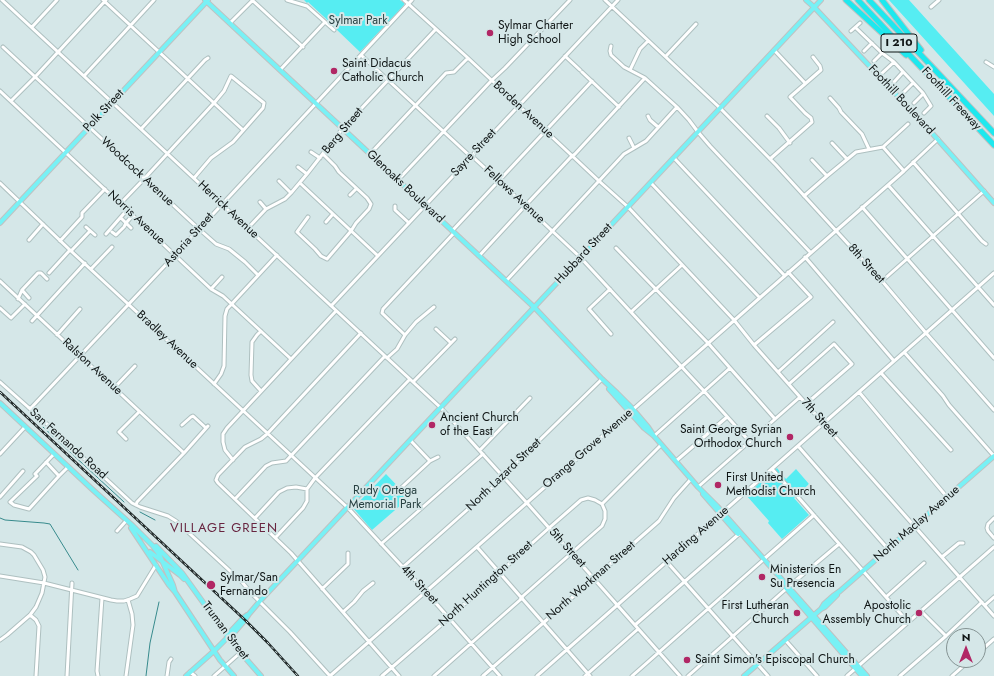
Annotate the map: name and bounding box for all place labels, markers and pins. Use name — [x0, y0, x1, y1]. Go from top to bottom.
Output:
place label: Sylmar Charter High School — [498, 19, 573, 47]
marker: Sylmar Charter High School — [485, 28, 495, 38]
place label: Saint Didacus Catholic Church — [342, 57, 424, 85]
marker: Saint Didacus Catholic Church — [329, 66, 339, 76]
place label: Ancient Church of the East — [440, 411, 519, 439]
marker: Ancient Church of the East — [427, 420, 437, 430]
place label: Saint George Syrian Orthodox Church — [680, 423, 782, 451]
marker: Saint George Syrian Orthodox Church — [785, 432, 795, 442]
place label: First United Methodist Church — [726, 471, 816, 499]
marker: First United Methodist Church — [713, 480, 723, 490]
place label: Ministerios En Su Presencia — [770, 563, 841, 591]
place label: Sylmar/San Fernando — [220, 571, 278, 599]
marker: Ministerios En Su Presencia — [757, 572, 767, 582]
marker: Sylmar/San Fernando — [205, 579, 217, 591]
place label: First Lutheran Church — [721, 599, 789, 627]
place label: Apostolic Assembly Church — [823, 599, 911, 627]
marker: First Lutheran Church — [792, 608, 802, 618]
marker: Apostolic Assembly Church — [914, 608, 924, 618]
place label: Saint Simon's Episcopal Church — [695, 653, 855, 667]
marker: Saint Simon's Episcopal Church — [682, 655, 692, 665]

